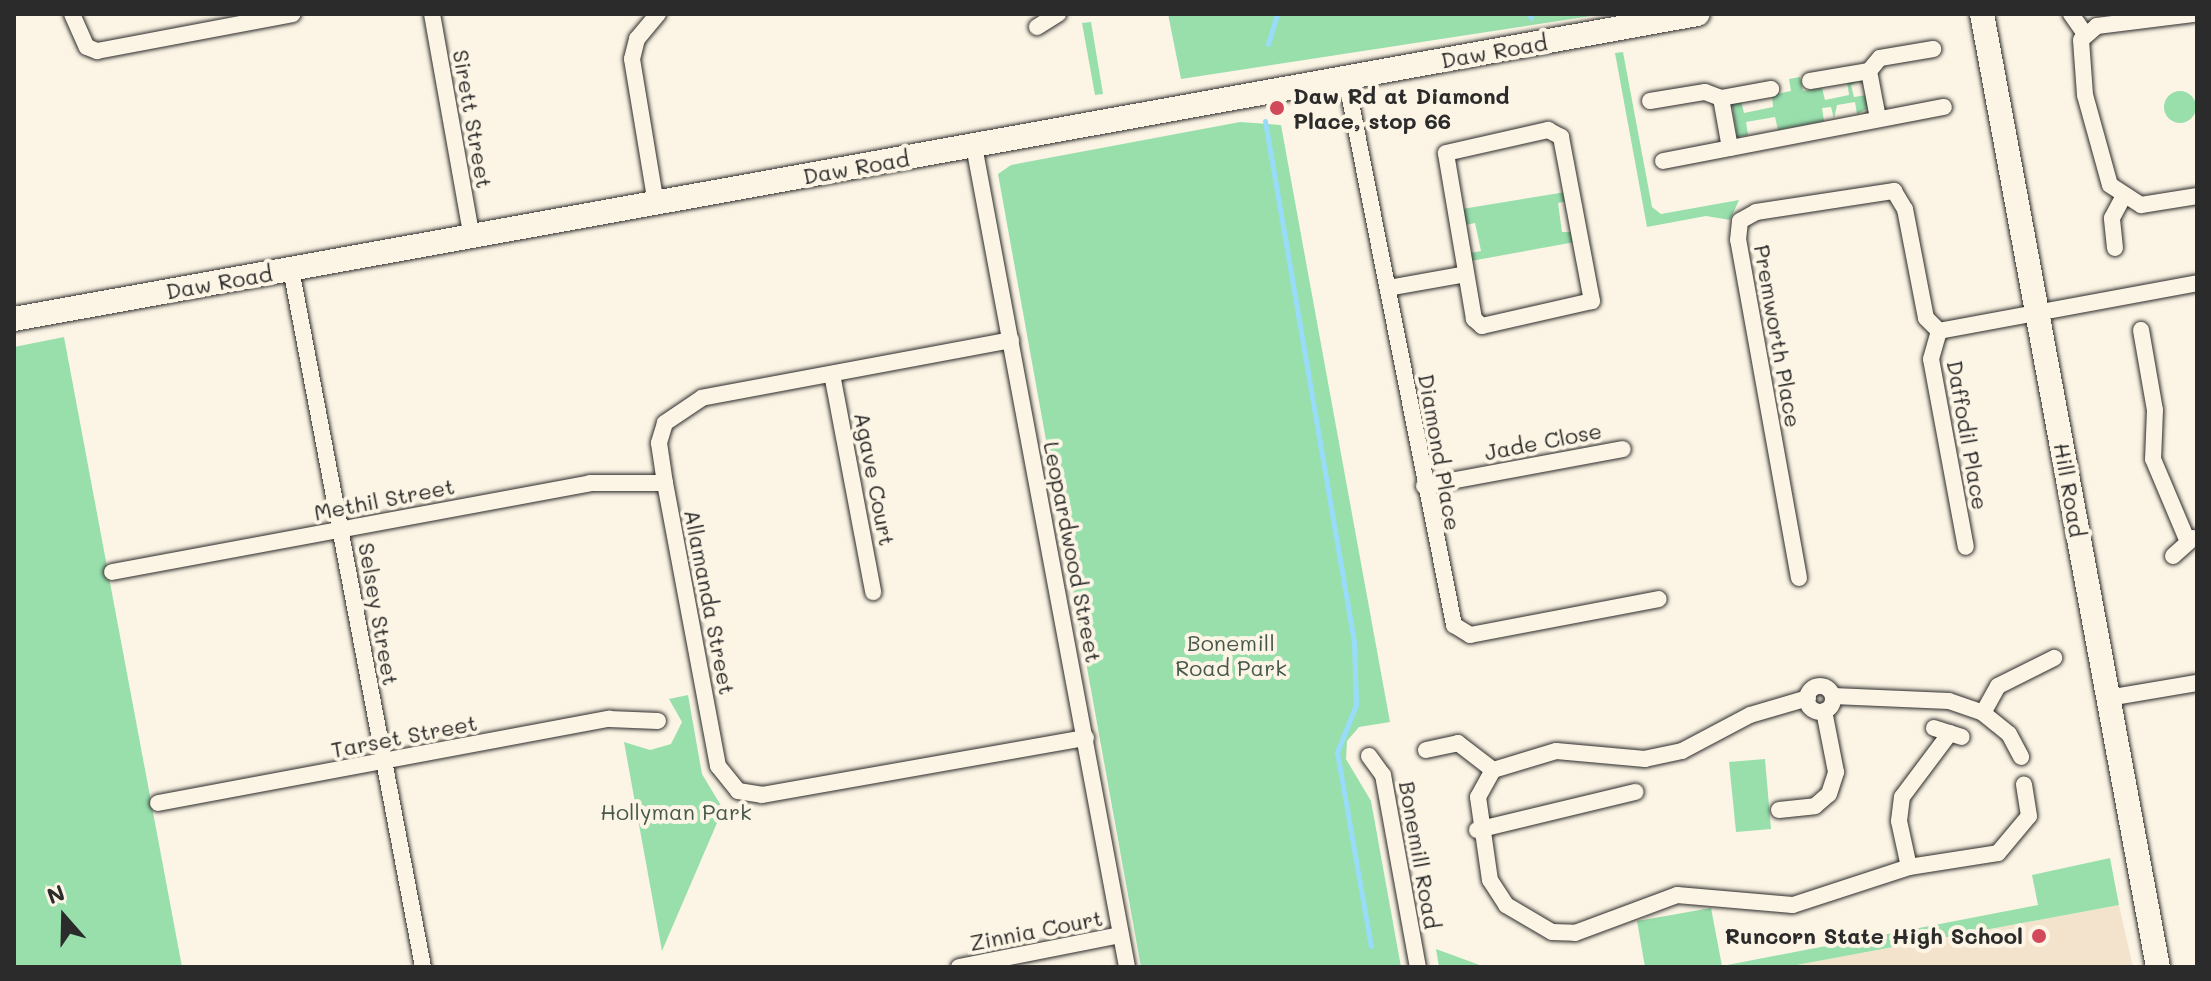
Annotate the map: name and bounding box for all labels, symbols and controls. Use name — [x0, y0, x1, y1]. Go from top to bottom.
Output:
street label: Daw Road — [1439, 29, 1549, 73]
street label: Sirett Street — [448, 48, 498, 190]
place label: Daw Rd at Diamond Place, stop 66 — [1293, 82, 1510, 134]
marker: Daw Rd at Diamond Place, stop 66 — [1268, 99, 1286, 117]
street label: Daw Road — [801, 145, 911, 189]
street label: Premworth Place — [1749, 243, 1807, 429]
street label: Daw Road — [164, 260, 274, 304]
street label: Daffodil Place — [1942, 358, 1994, 512]
street label: Diamond Place — [1413, 372, 1467, 532]
street label: Agave Court — [849, 410, 901, 548]
street label: Jade Close — [1482, 417, 1604, 465]
street label: Leopardwood Street — [1039, 439, 1107, 665]
street label: Hill Road — [2049, 441, 2091, 539]
street label: Methil Street — [312, 472, 456, 526]
street label: Allamanda Street — [679, 507, 741, 697]
street label: Selsey Street — [353, 541, 405, 687]
park label: Bonemill Road Park — [1175, 629, 1287, 680]
street label: Tarset Street — [329, 709, 479, 763]
street label: Bonemill Road — [1394, 779, 1446, 931]
park label: Hollyman Park — [600, 799, 752, 825]
north arrow — [24, 877, 104, 957]
text: N — [43, 877, 68, 910]
street label: Zinnia Court — [967, 904, 1105, 956]
place label: Runcorn State High School — [1725, 923, 2023, 949]
marker: Runcorn State High School — [2030, 927, 2048, 945]

